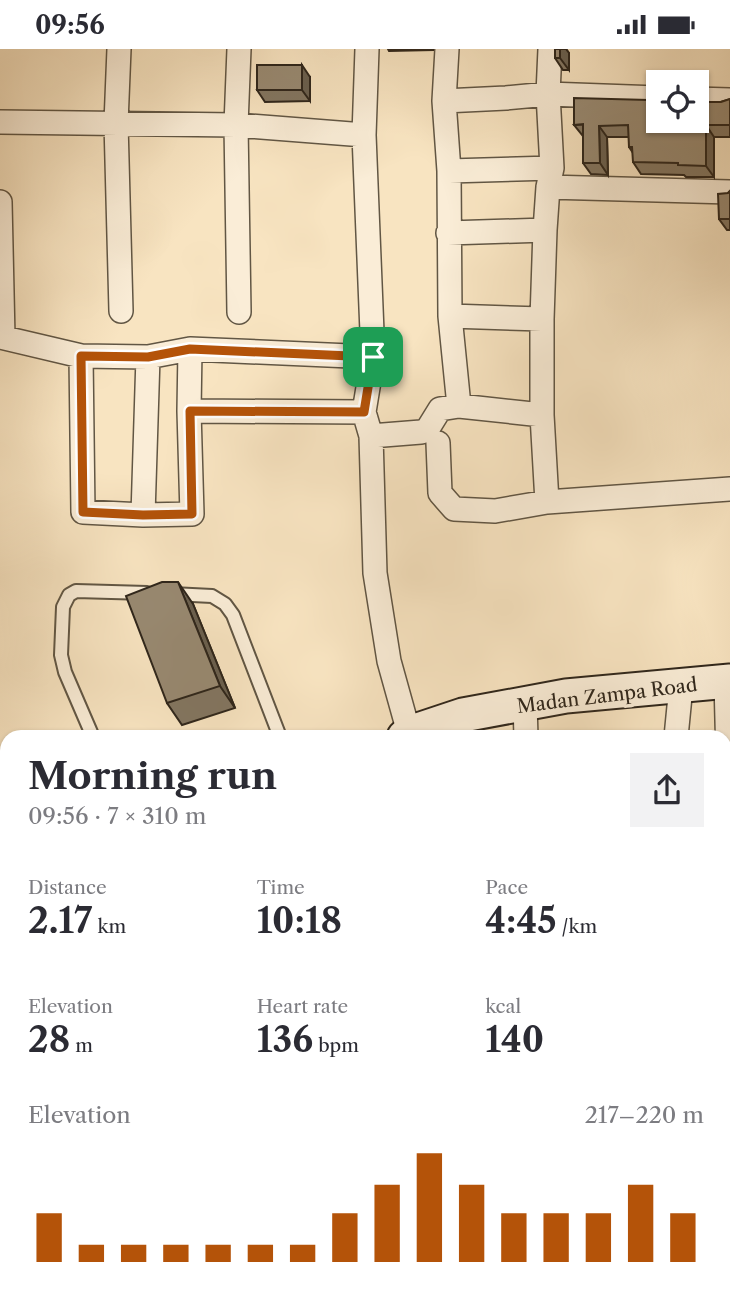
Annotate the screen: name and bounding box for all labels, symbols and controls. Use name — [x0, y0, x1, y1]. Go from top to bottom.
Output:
text: 09:56 — [35, 9, 105, 41]
map controls — [646, 70, 709, 133]
button: locate — [646, 70, 709, 133]
pin — [343, 327, 403, 387]
icon: arrive — [354, 338, 392, 376]
street label: Madan Zampa Road — [515, 673, 699, 718]
text: Morning run — [28, 752, 277, 799]
button: share — [630, 753, 704, 827]
text: 09:56 · 7 × 310 m — [28, 802, 206, 830]
text: Distance — [28, 876, 107, 899]
text: Time — [257, 876, 305, 899]
text: Pace — [485, 876, 528, 899]
text: 2.17 — [28, 899, 92, 942]
text: 10:18 — [257, 899, 342, 942]
text: 4:45 — [485, 899, 557, 942]
text: km — [92, 915, 126, 938]
text: /km — [557, 915, 597, 938]
text: Elevation — [28, 995, 113, 1018]
text: Heart rate — [257, 995, 348, 1018]
text: kcal — [485, 995, 521, 1018]
text: 28 — [28, 1018, 70, 1061]
text: 136 — [257, 1018, 313, 1061]
text: 140 — [485, 1018, 544, 1061]
text: m — [70, 1034, 93, 1057]
text: bpm — [313, 1034, 359, 1057]
text: Elevation — [28, 1101, 131, 1129]
text: 217–220 m — [585, 1101, 704, 1129]

